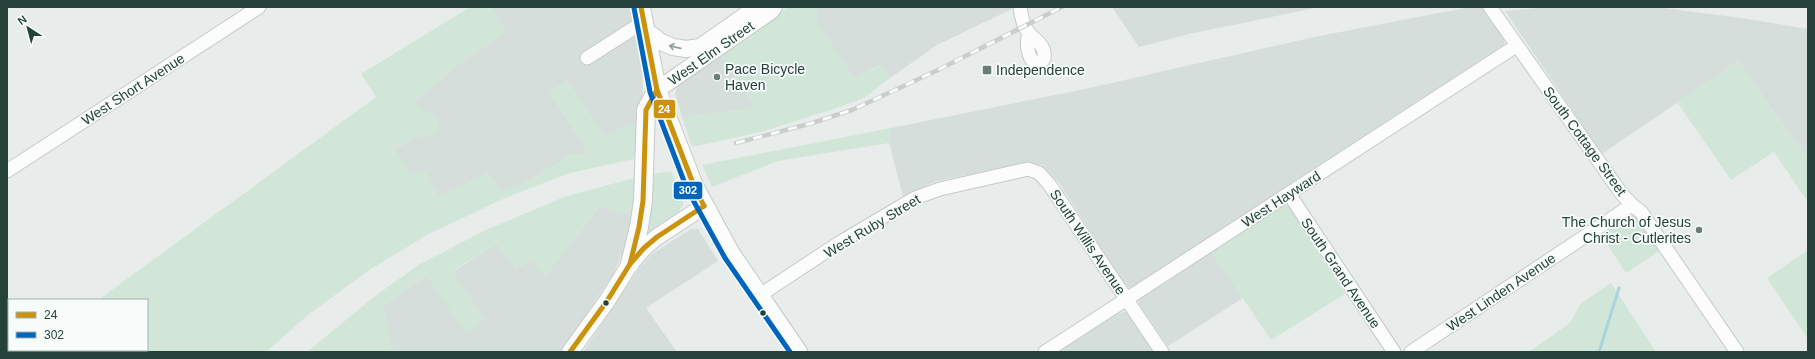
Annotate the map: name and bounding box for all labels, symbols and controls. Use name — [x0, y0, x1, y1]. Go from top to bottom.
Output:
north arrow — [8, 8, 48, 48]
text: N — [15, 13, 29, 27]
street label: West Elm Street — [665, 17, 757, 88]
one-way arrow — [669, 42, 682, 50]
street label: West Short Avenue — [79, 50, 188, 128]
place label: Pace Bicycle Haven — [725, 61, 805, 93]
place label: Independence — [996, 62, 1085, 78]
marker: Independence — [981, 64, 993, 76]
marker: Pace Bicycle Haven — [712, 72, 722, 82]
street label: South Cottage Street — [1540, 83, 1630, 199]
line badge: 24 — [653, 99, 676, 119]
text: 24 — [658, 103, 671, 115]
street label: West Hayward — [1239, 168, 1323, 230]
line badge: 302 — [673, 181, 703, 200]
text: 302 — [679, 184, 697, 196]
street label: South Willis Avenue — [1047, 186, 1129, 298]
street label: West Ruby Street — [821, 191, 923, 261]
place label: The Church of Jesus Christ - Cutlerites — [1562, 214, 1691, 246]
street label: South Grand Avenue — [1298, 215, 1384, 331]
marker: The Church of Jesus Christ - Cutlerites — [1694, 225, 1704, 235]
street label: West Linden Avenue — [1444, 249, 1559, 334]
unlabelled marker — [601, 298, 611, 308]
legend — [8, 299, 148, 351]
text: 24 — [44, 308, 58, 322]
unlabelled marker — [758, 308, 768, 318]
text: 302 — [44, 328, 64, 342]

